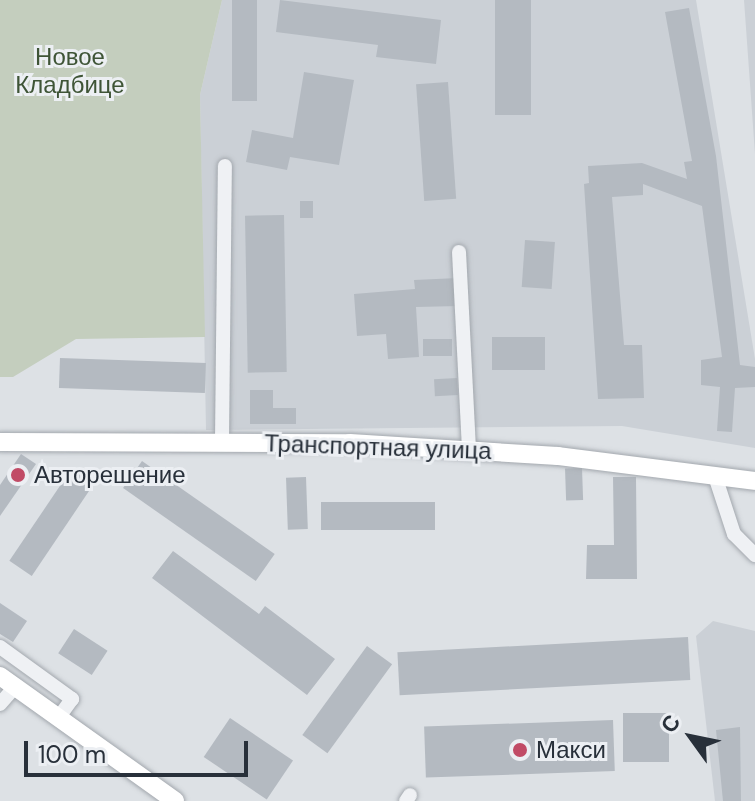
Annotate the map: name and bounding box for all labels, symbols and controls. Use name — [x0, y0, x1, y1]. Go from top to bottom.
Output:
park label: Новое Кладбице — [15, 43, 125, 99]
street label: Транспортная улица — [264, 429, 492, 465]
place label: Авторешение — [34, 461, 186, 489]
marker: Авторешение — [9, 466, 27, 484]
north arrow — [651, 697, 731, 777]
text: С — [654, 709, 687, 738]
scale bar — [28, 725, 252, 775]
place label: Макси — [536, 736, 606, 764]
text: 100 m — [38, 739, 106, 770]
marker: Макси — [511, 741, 529, 759]

